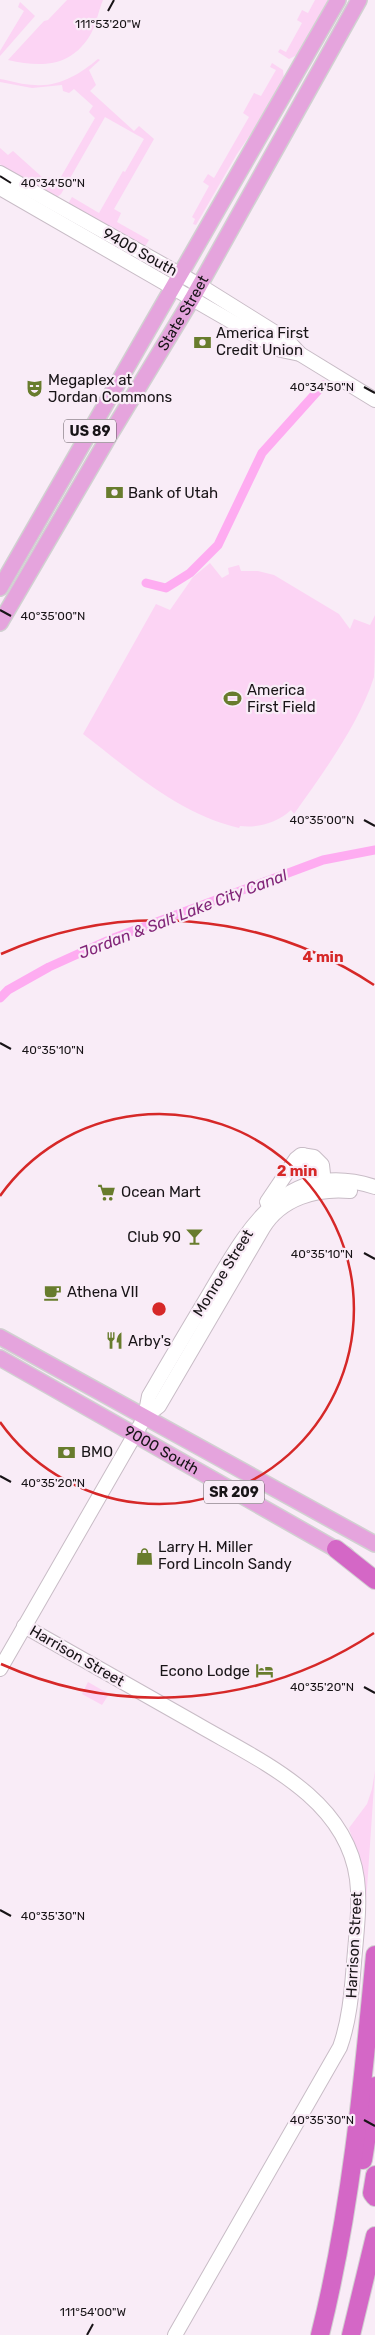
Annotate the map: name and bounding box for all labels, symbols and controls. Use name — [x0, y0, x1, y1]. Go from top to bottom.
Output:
text: 111°53'20"W — [75, 17, 141, 31]
text: 40°34'50"N — [21, 176, 85, 190]
street label: 9400 South — [99, 224, 181, 280]
street label: State Street — [154, 272, 212, 354]
place label: America First Credit Union — [216, 324, 309, 359]
bank icon: America First Credit Union — [192, 332, 212, 352]
place label: Megaplex at Jordan Commons — [48, 371, 173, 406]
theatre icon: Megaplex at Jordan Commons — [24, 379, 44, 399]
text: 40°34'50"N — [290, 380, 354, 394]
road number: US 89 — [64, 420, 116, 442]
bank icon: Bank of Utah — [104, 483, 124, 503]
place label: Bank of Utah — [128, 484, 218, 502]
text: 40°35'00"N — [21, 609, 85, 623]
place label: America First Field — [247, 681, 316, 716]
sports icon: America First Field — [223, 689, 243, 709]
text: 40°35'00"N — [290, 813, 354, 827]
water label: Jordan & Salt Lake City Canal — [76, 865, 291, 963]
text: 4 min — [302, 948, 344, 966]
text: 40°35'10"N — [22, 1043, 84, 1057]
text: 2 min — [277, 1162, 317, 1180]
supermarket icon: Ocean Mart — [97, 1182, 117, 1202]
place label: Ocean Mart — [121, 1183, 201, 1201]
street label: Monroe Street — [189, 1226, 257, 1320]
bar icon: Club 90 — [185, 1227, 205, 1247]
place label: Club 90 — [127, 1228, 181, 1246]
text: 40°35'10"N — [291, 1247, 353, 1261]
cafe icon: Athena VII — [43, 1282, 63, 1302]
place label: Athena VII — [67, 1283, 139, 1301]
centre of rings — [150, 1300, 168, 1318]
restaurant icon: Arby's — [104, 1331, 124, 1351]
place label: Arby's — [128, 1332, 172, 1350]
street label: 9000 South — [121, 1422, 202, 1478]
bank icon: BMO — [57, 1442, 77, 1462]
place label: BMO — [81, 1443, 113, 1461]
text: 40°35'20"N — [21, 1476, 85, 1490]
road number: SR 209 — [204, 1480, 264, 1504]
place label: Larry H. Miller Ford Lincoln Sandy — [158, 1538, 292, 1573]
shop icon: Larry H. Miller Ford Lincoln Sandy — [134, 1546, 154, 1566]
street label: Harrison Street — [26, 1622, 128, 1690]
hotel icon: Econo Lodge — [254, 1661, 274, 1681]
place label: Econo Lodge — [160, 1662, 250, 1680]
text: 40°35'20"N — [290, 1680, 354, 1694]
street label: Harrison Street — [342, 1891, 366, 1999]
text: 40°35'30"N — [21, 1909, 85, 1923]
text: 40°35'30"N — [290, 2113, 354, 2127]
text: 111°54'00"W — [60, 2305, 127, 2319]

